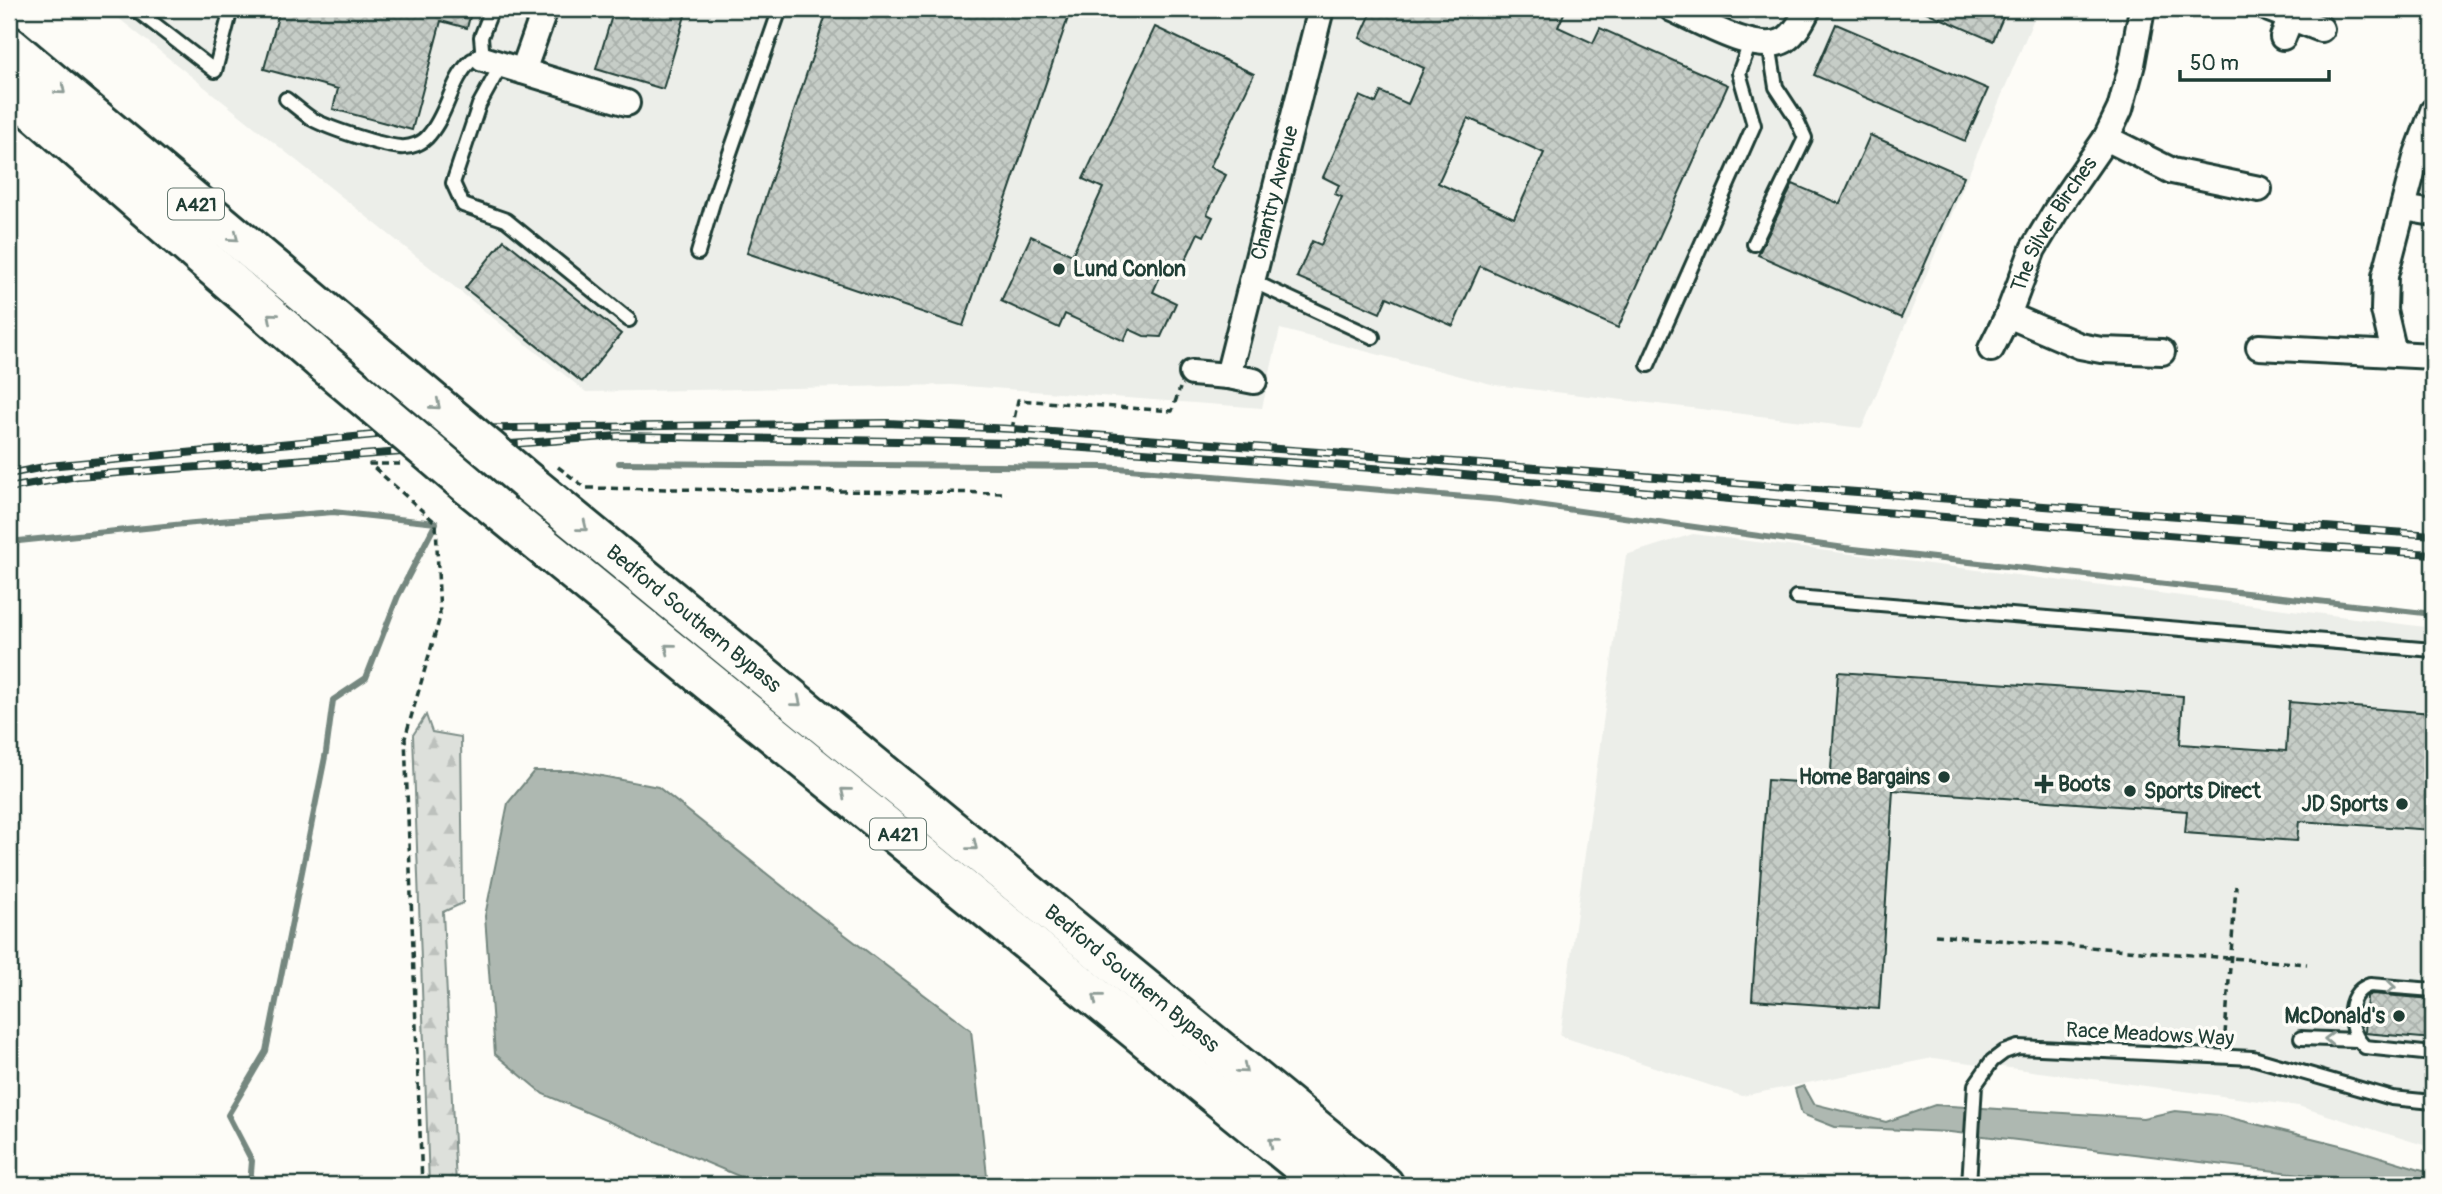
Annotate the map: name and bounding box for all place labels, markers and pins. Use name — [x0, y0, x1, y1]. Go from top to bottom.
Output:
place label: Lund Conlon — [1073, 256, 1186, 283]
marker: Lund Conlon — [1051, 261, 1067, 277]
place label: Home Bargains — [1799, 764, 1931, 791]
marker: Home Bargains — [1936, 769, 1952, 785]
place label: Boots — [2058, 771, 2111, 798]
marker: Boots — [2036, 776, 2052, 792]
place label: Sports Direct — [2144, 778, 2261, 805]
marker: Sports Direct — [2122, 783, 2138, 799]
place label: JD Sports — [2301, 791, 2389, 818]
marker: JD Sports — [2394, 796, 2410, 812]
place label: McDonald's — [2284, 1003, 2386, 1030]
marker: McDonald's — [2391, 1008, 2407, 1024]

